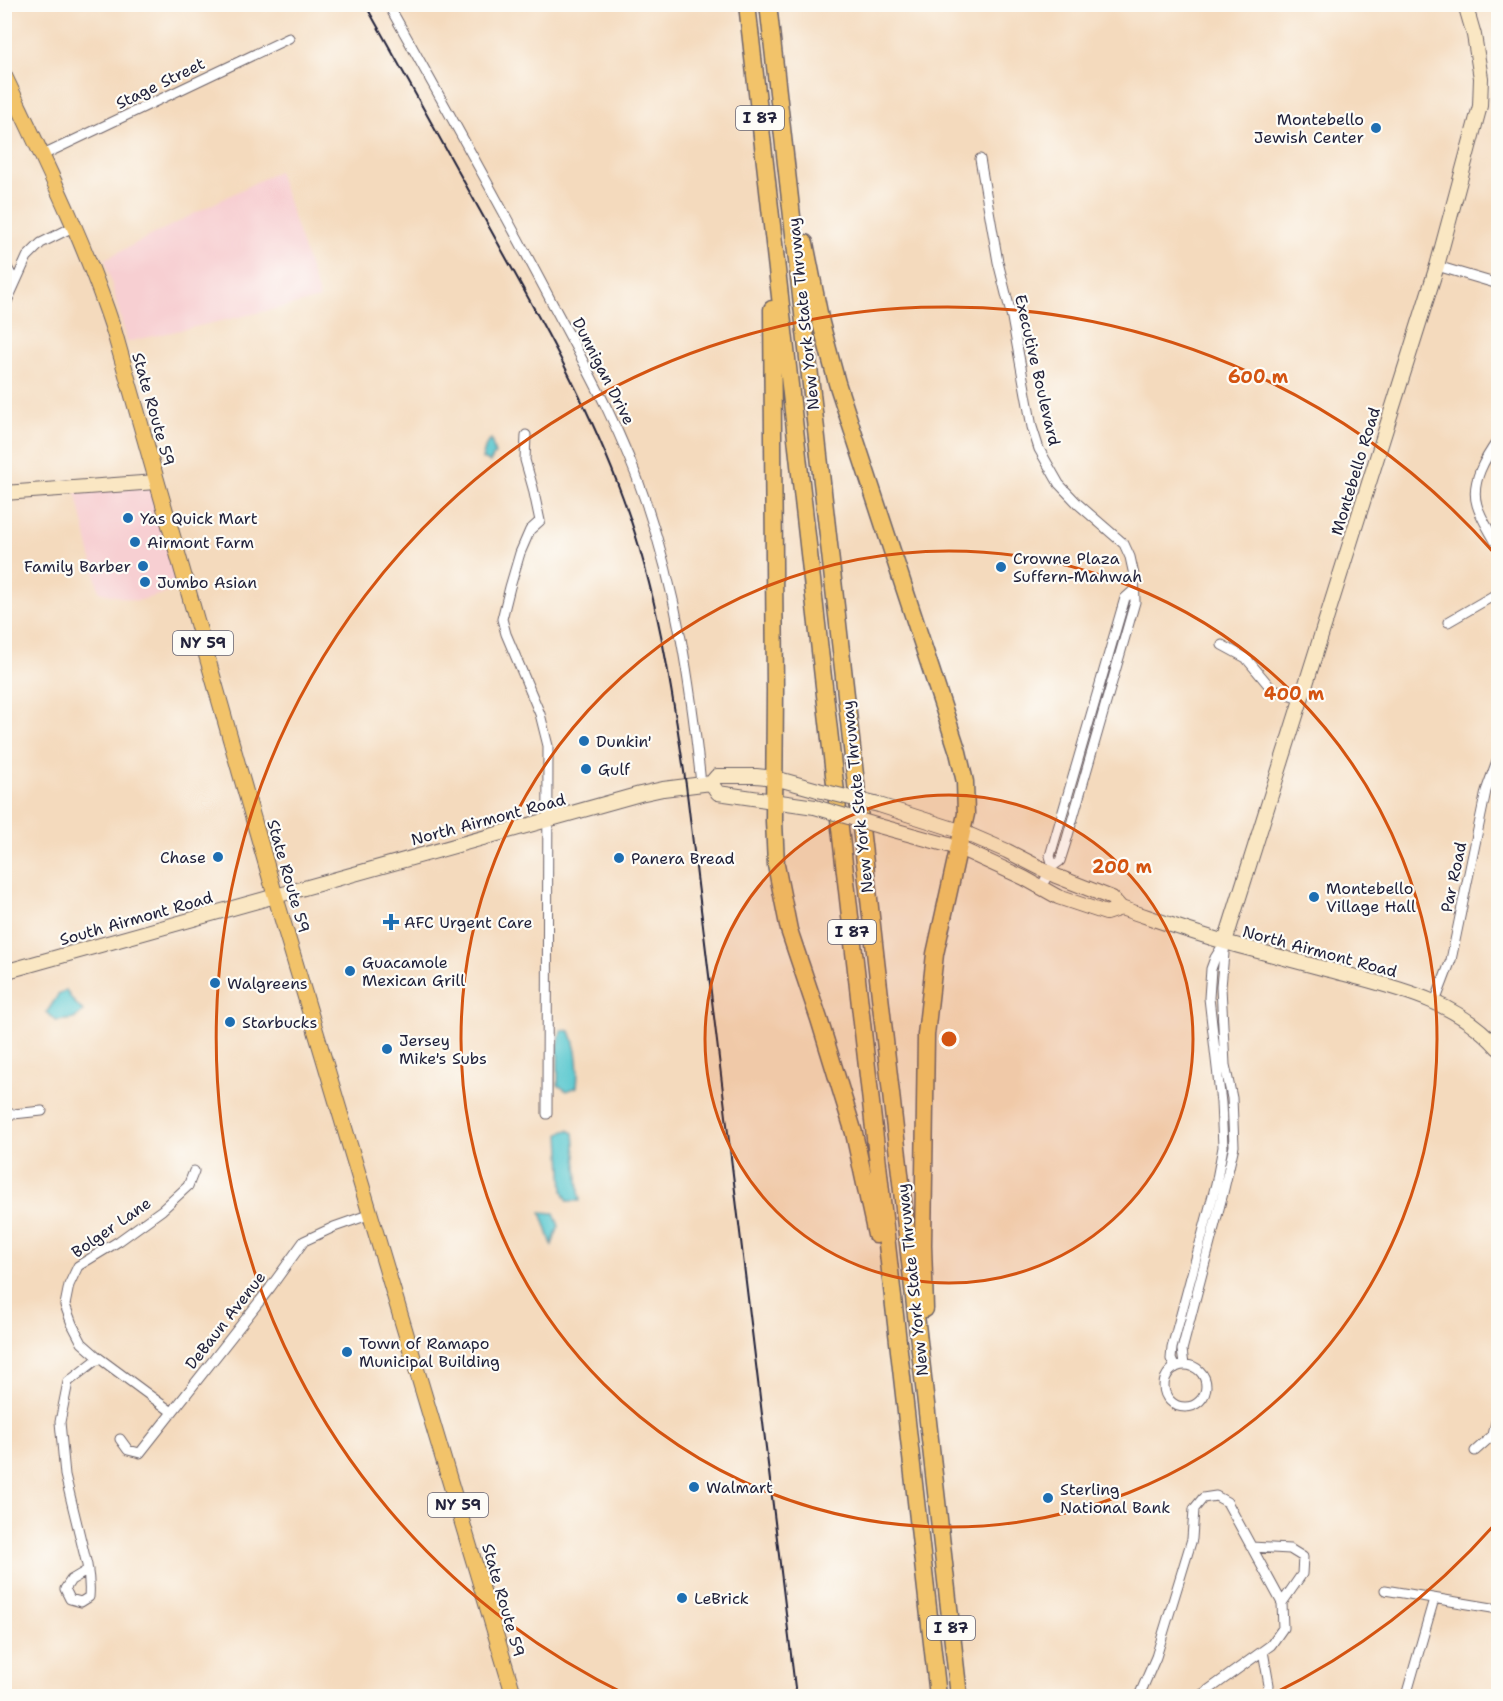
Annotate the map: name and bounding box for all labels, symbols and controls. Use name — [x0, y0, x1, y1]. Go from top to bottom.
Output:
street label: Stage Street — [112, 53, 208, 114]
road number: I 87 — [736, 106, 784, 130]
place label: Montebello Jewish Center — [1254, 109, 1364, 148]
marker: Montebello Jewish Center — [1369, 121, 1383, 135]
street label: New York State Thruway — [783, 217, 824, 411]
street label: Executive Boulevard — [1010, 292, 1065, 448]
street label: Dunnigan Drive — [567, 314, 640, 428]
street label: State Route 59 — [127, 350, 180, 468]
text: 600 m — [1228, 365, 1289, 389]
street label: Montebello Road — [1326, 405, 1385, 538]
place label: Yas Quick Mart — [140, 508, 258, 529]
marker: Yas Quick Mart — [121, 511, 135, 525]
place label: Airmont Farm — [147, 532, 254, 553]
marker: Airmont Farm — [128, 535, 142, 549]
place label: Crowne Plaza Suffern-Mahwah — [1013, 548, 1142, 587]
place label: Family Barber — [24, 556, 131, 577]
marker: Family Barber — [136, 559, 150, 573]
marker: Crowne Plaza Suffern-Mahwah — [994, 560, 1008, 574]
place label: Jumbo Asian — [157, 572, 257, 593]
marker: Jumbo Asian — [138, 575, 152, 589]
road number: NY 59 — [173, 631, 233, 655]
text: 400 m — [1264, 682, 1325, 706]
street label: New York State Thruway — [837, 700, 878, 894]
place label: Dunkin' — [596, 731, 652, 752]
marker: Dunkin' — [577, 734, 591, 748]
place label: Gulf — [598, 759, 631, 780]
marker: Gulf — [579, 762, 593, 776]
street label: North Airmont Road — [408, 789, 568, 850]
street label: State Route 59 — [262, 817, 315, 935]
street label: Par Road — [1436, 840, 1471, 914]
place label: Chase — [160, 847, 206, 868]
place label: Panera Bread — [631, 848, 735, 869]
marker: Chase — [211, 850, 225, 864]
marker: Panera Bread — [612, 851, 626, 865]
text: 200 m — [1092, 855, 1153, 879]
place label: Montebello Village Hall — [1326, 878, 1416, 917]
street label: South Airmont Road — [57, 887, 215, 950]
marker: Montebello Village Hall — [1307, 890, 1321, 904]
place label: AFC Urgent Care — [404, 912, 532, 933]
marker: AFC Urgent Care — [382, 913, 400, 931]
road number: I 87 — [828, 920, 876, 944]
street label: North Airmont Road — [1240, 921, 1400, 982]
place label: Guacamole Mexican Grill — [362, 952, 465, 991]
marker: Guacamole Mexican Grill — [343, 964, 357, 978]
place label: Walgreens — [227, 973, 308, 994]
marker: Walgreens — [208, 976, 222, 990]
place label: Starbucks — [242, 1012, 318, 1033]
marker: Starbucks — [223, 1015, 237, 1029]
centre of rings — [939, 1029, 959, 1049]
place label: Jersey Mike's Subs — [399, 1030, 487, 1069]
marker: Jersey Mike's Subs — [380, 1042, 394, 1056]
street label: New York State Thruway — [892, 1183, 933, 1377]
street label: Bolger Lane — [67, 1192, 155, 1262]
street label: DeBaun Avenue — [180, 1267, 270, 1374]
place label: Town of Ramapo Municipal Building — [359, 1333, 500, 1372]
marker: Town of Ramapo Municipal Building — [340, 1345, 354, 1359]
place label: Walmart — [706, 1477, 773, 1498]
place label: Sterling National Bank — [1060, 1479, 1170, 1518]
marker: Walmart — [687, 1480, 701, 1494]
marker: Sterling National Bank — [1041, 1491, 1055, 1505]
road number: NY 59 — [428, 1493, 488, 1517]
street label: State Route 59 — [477, 1541, 530, 1659]
place label: LeBrick — [694, 1588, 749, 1609]
marker: LeBrick — [675, 1591, 689, 1605]
road number: I 87 — [927, 1616, 975, 1640]

